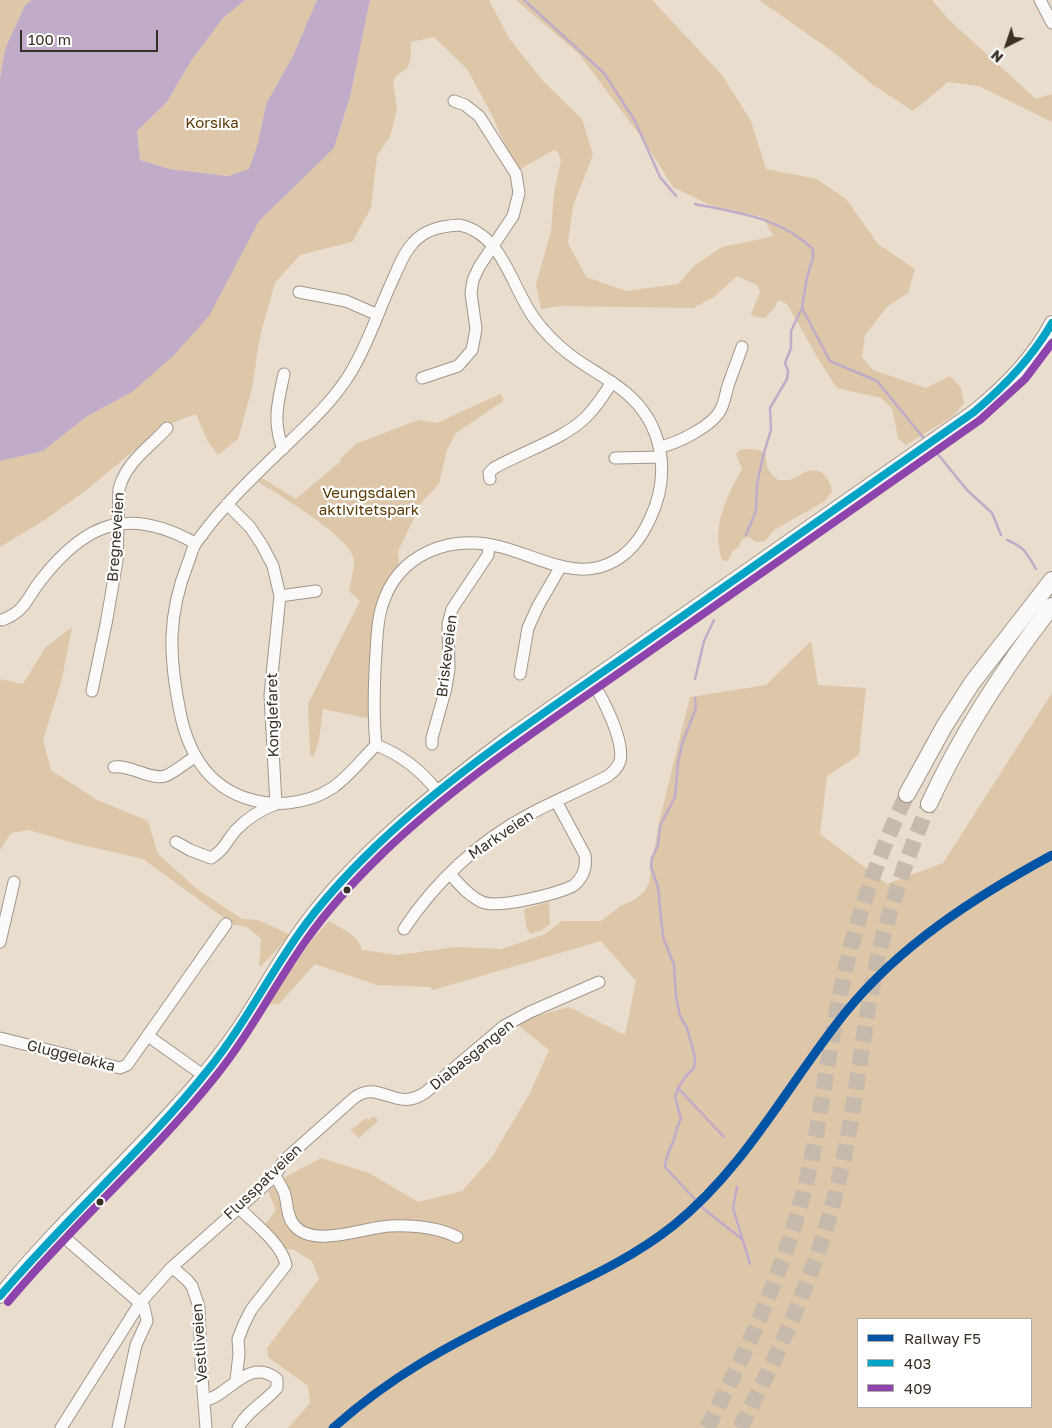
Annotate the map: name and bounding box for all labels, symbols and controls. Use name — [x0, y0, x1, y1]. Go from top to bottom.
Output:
scale bar — [22, 20, 160, 52]
north arrow — [982, 20, 1032, 70]
text: 100 m — [28, 30, 71, 48]
text: N — [987, 47, 1006, 67]
park label: Korsika — [185, 114, 239, 132]
park label: Veungsdalen aktivitetspark — [319, 484, 419, 519]
street label: Bregneveien — [104, 491, 128, 583]
street label: Briskeveien — [433, 614, 461, 698]
street label: Konglefaret — [263, 672, 283, 758]
street label: Markveien — [465, 807, 537, 863]
unlabelled marker — [342, 885, 352, 895]
street label: Diabasgangen — [426, 1016, 518, 1094]
street label: Gluggeløkka — [25, 1036, 117, 1076]
street label: Flusspatveien — [220, 1140, 306, 1224]
unlabelled marker — [95, 1197, 105, 1207]
street label: Vestliveien — [188, 1303, 212, 1383]
legend — [857, 1318, 1032, 1408]
text: Railway F5 — [904, 1329, 981, 1347]
text: 403 — [904, 1354, 931, 1372]
text: 409 — [904, 1379, 932, 1397]

